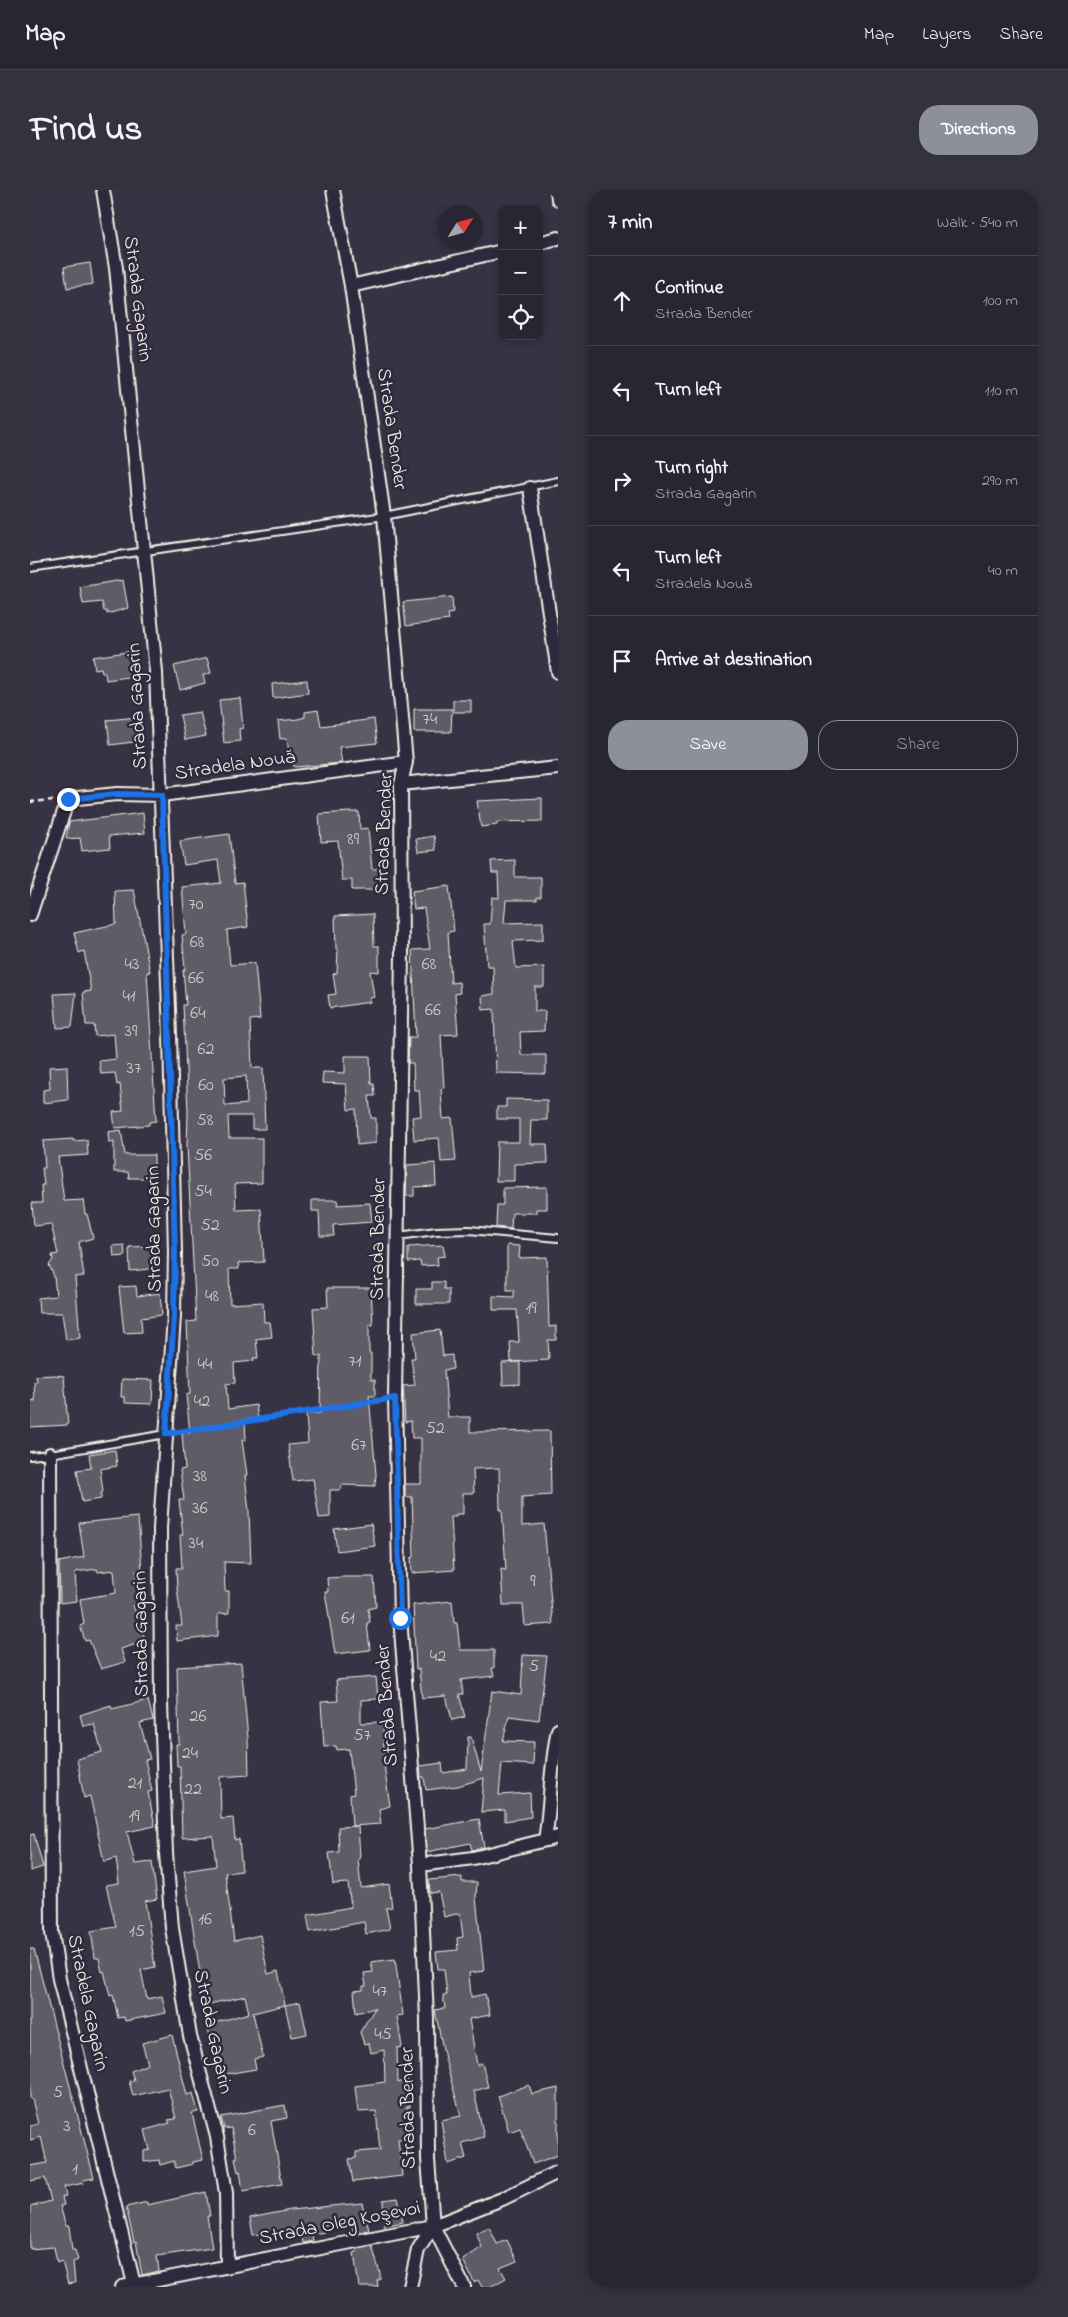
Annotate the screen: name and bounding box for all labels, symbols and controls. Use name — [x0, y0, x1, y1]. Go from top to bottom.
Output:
text: Map — [25, 17, 66, 52]
text: Map — [864, 22, 894, 48]
text: Layers — [922, 22, 972, 48]
text: Share — [1000, 22, 1043, 48]
text: Find us — [30, 105, 142, 156]
button: Directions — [919, 105, 1038, 155]
north arrow — [438, 205, 483, 250]
map controls — [498, 205, 543, 340]
button: + — [498, 205, 543, 250]
text: 7 min — [608, 208, 652, 238]
text: Walk · 540 m — [937, 211, 1018, 235]
street label: Strada Gagarin — [114, 235, 159, 364]
button: − — [498, 250, 543, 295]
text: Continue — [655, 275, 723, 302]
icon: ahead — [608, 287, 636, 315]
text: 100 m — [983, 289, 1018, 313]
button: locate — [498, 295, 543, 340]
text: Strada Bender — [655, 302, 753, 326]
street label: Strada Bender — [368, 366, 414, 492]
icon: left — [608, 377, 636, 405]
text: Turn left — [655, 377, 722, 404]
text: 110 m — [984, 379, 1018, 403]
text: Turn right — [655, 455, 728, 482]
icon: right — [608, 467, 636, 495]
text: 290 m — [982, 469, 1018, 493]
text: Strada Gagarin — [655, 482, 756, 506]
text: Turn left — [655, 545, 722, 572]
icon: left — [608, 557, 636, 585]
text: 40 m — [988, 559, 1018, 583]
text: Stradela Nouă — [655, 572, 752, 596]
street label: Strada Gagarin — [120, 642, 157, 770]
icon: arrive — [608, 647, 636, 675]
text: Arrive at destination — [655, 647, 812, 674]
house number: 74 — [423, 707, 438, 733]
button: Save — [608, 720, 808, 770]
button: Share — [818, 720, 1018, 770]
street label: Stradela Nouă — [173, 743, 297, 789]
street label: Strada Bender — [368, 772, 402, 896]
route end — [57, 788, 80, 811]
house number: 89 — [347, 827, 360, 853]
house number: 70 — [188, 892, 204, 918]
house number: 68 — [190, 930, 205, 956]
house number: 43 — [125, 952, 139, 978]
house number: 68 — [422, 952, 437, 978]
house number: 66 — [188, 966, 204, 992]
house number: 41 — [122, 984, 136, 1010]
house number: 66 — [425, 998, 441, 1024]
house number: 64 — [190, 1001, 206, 1027]
house number: 39 — [125, 1019, 138, 1045]
house number: 62 — [198, 1037, 214, 1063]
house number: 37 — [127, 1056, 142, 1082]
house number: 60 — [198, 1073, 214, 1099]
house number: 58 — [196, 1108, 214, 1134]
house number: 56 — [194, 1143, 212, 1169]
street label: Strada Gagarin — [139, 1165, 172, 1292]
street label: Strada Bender — [363, 1177, 395, 1300]
house number: 54 — [194, 1179, 212, 1205]
house number: 52 — [200, 1213, 220, 1239]
house number: 50 — [201, 1249, 219, 1275]
house number: 48 — [205, 1284, 219, 1310]
house number: 19 — [525, 1296, 537, 1322]
house number: 71 — [348, 1349, 362, 1375]
house number: 44 — [198, 1352, 213, 1378]
house number: 42 — [194, 1389, 210, 1415]
house number: 52 — [425, 1416, 445, 1442]
house number: 67 — [351, 1433, 367, 1459]
house number: 38 — [193, 1464, 207, 1490]
house number: 36 — [192, 1496, 208, 1522]
house number: 34 — [189, 1531, 204, 1557]
house number: 9 — [530, 1569, 536, 1595]
street label: Strada Gagarin — [126, 1570, 159, 1697]
house number: 61 — [341, 1606, 355, 1632]
route start — [389, 1607, 412, 1630]
street label: Strada Bender — [369, 1642, 407, 1767]
house number: 42 — [430, 1644, 446, 1670]
house number: 5 — [529, 1654, 539, 1680]
house number: 26 — [190, 1704, 207, 1730]
house number: 57 — [353, 1723, 371, 1749]
house number: 24 — [182, 1741, 199, 1767]
house number: 21 — [128, 1771, 143, 1797]
house number: 22 — [184, 1777, 202, 1803]
house number: 19 — [128, 1804, 140, 1830]
house number: 16 — [198, 1907, 212, 1933]
house number: 15 — [129, 1919, 145, 1945]
street label: Stradela Gagarin — [57, 1932, 116, 2074]
street label: Strada Gagarin — [184, 1967, 239, 2097]
house number: 47 — [373, 1979, 388, 2005]
house number: 45 — [374, 2022, 392, 2048]
street label: Strada Bender — [393, 2046, 425, 2169]
house number: 5 — [53, 2080, 63, 2106]
house number: 3 — [63, 2114, 71, 2140]
house number: 6 — [248, 2118, 256, 2144]
house number: 1 — [72, 2157, 78, 2183]
street label: Strada Oleg Koşevoi — [257, 2194, 423, 2255]

